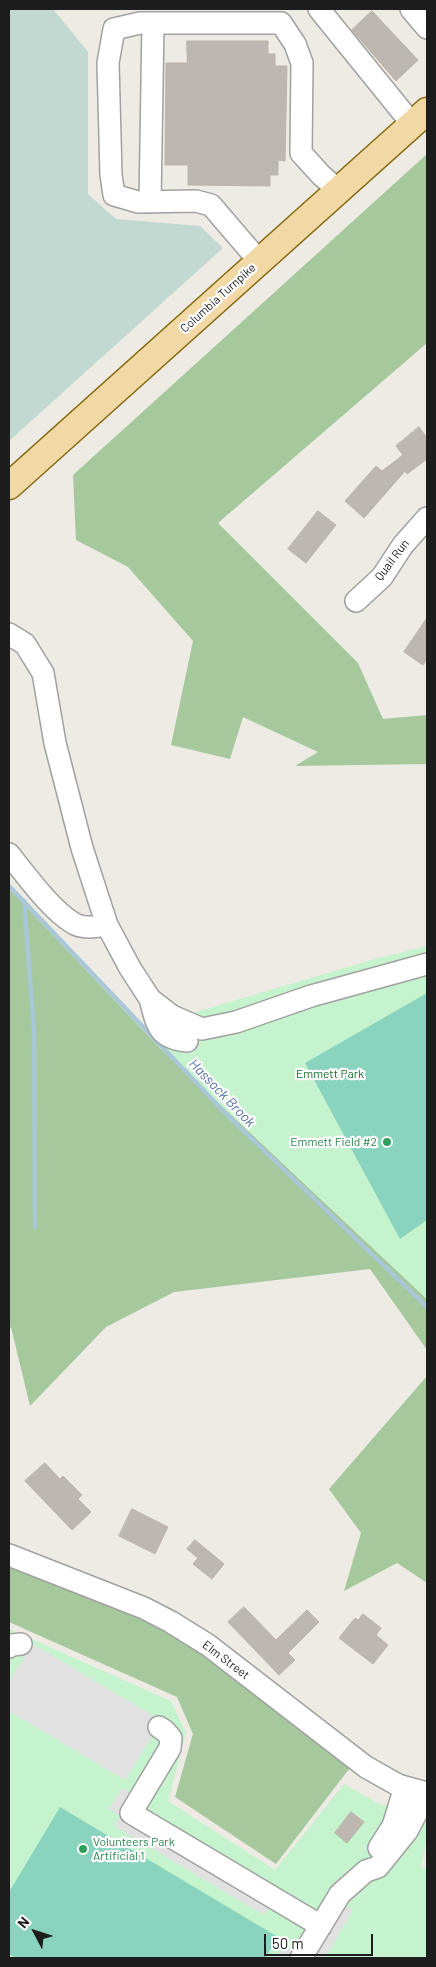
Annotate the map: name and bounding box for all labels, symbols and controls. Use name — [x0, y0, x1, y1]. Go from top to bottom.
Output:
street label: Columbia Turnpike — [177, 260, 259, 336]
street label: Quail Run — [372, 537, 412, 583]
water label: Hassock Brook — [185, 1055, 259, 1131]
park label: Emmett Park — [296, 1067, 364, 1081]
place label: Emmett Field #2 — [290, 1135, 377, 1149]
marker: Emmett Field #2 — [381, 1136, 393, 1148]
street label: Elm Street — [200, 1638, 252, 1682]
place label: Volunteers Park Artificial 1 — [93, 1835, 175, 1863]
marker: Volunteers Park Artificial 1 — [77, 1843, 89, 1855]
north arrow — [10, 1907, 60, 1957]
text: N — [14, 1913, 33, 1931]
scale bar — [266, 1924, 375, 1956]
text: 50 m — [272, 1934, 304, 1952]

